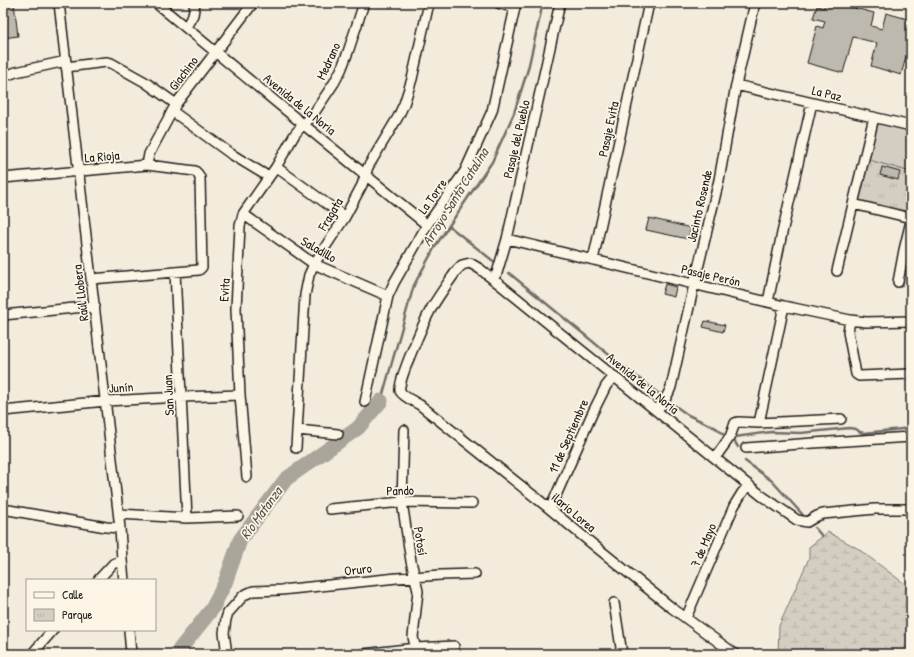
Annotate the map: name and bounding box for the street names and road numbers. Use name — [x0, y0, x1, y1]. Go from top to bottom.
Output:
street label: Medrano — [312, 39, 344, 83]
street label: Giachino — [164, 52, 202, 94]
street label: Avenida de la Noria — [260, 69, 340, 139]
street label: La Paz — [810, 81, 844, 105]
street label: Pasaje del Pueblo — [498, 98, 534, 180]
street label: Pasaje Evita — [593, 100, 623, 158]
street label: La Rioja — [84, 146, 120, 166]
street label: Jacinto Rosende — [682, 168, 716, 244]
street label: La Torre — [413, 175, 451, 217]
street label: Fragata — [313, 194, 347, 235]
street label: Saladillo — [298, 232, 340, 266]
street label: Pasaje Perón — [680, 259, 742, 291]
street label: Raúl Llobera — [68, 264, 92, 322]
street label: Evita — [214, 278, 234, 302]
street label: Avenida de la Noria — [603, 348, 683, 418]
street label: San Juan — [158, 374, 178, 416]
street label: Junín — [108, 377, 134, 397]
street label: 11 de Septiembre — [544, 396, 592, 476]
street label: Pando — [386, 481, 414, 499]
street label: ilario Lorea — [548, 488, 600, 536]
street label: 7 de Mayo — [686, 520, 720, 570]
street label: Potosí — [410, 525, 432, 557]
street label: Oruro — [343, 559, 373, 579]

